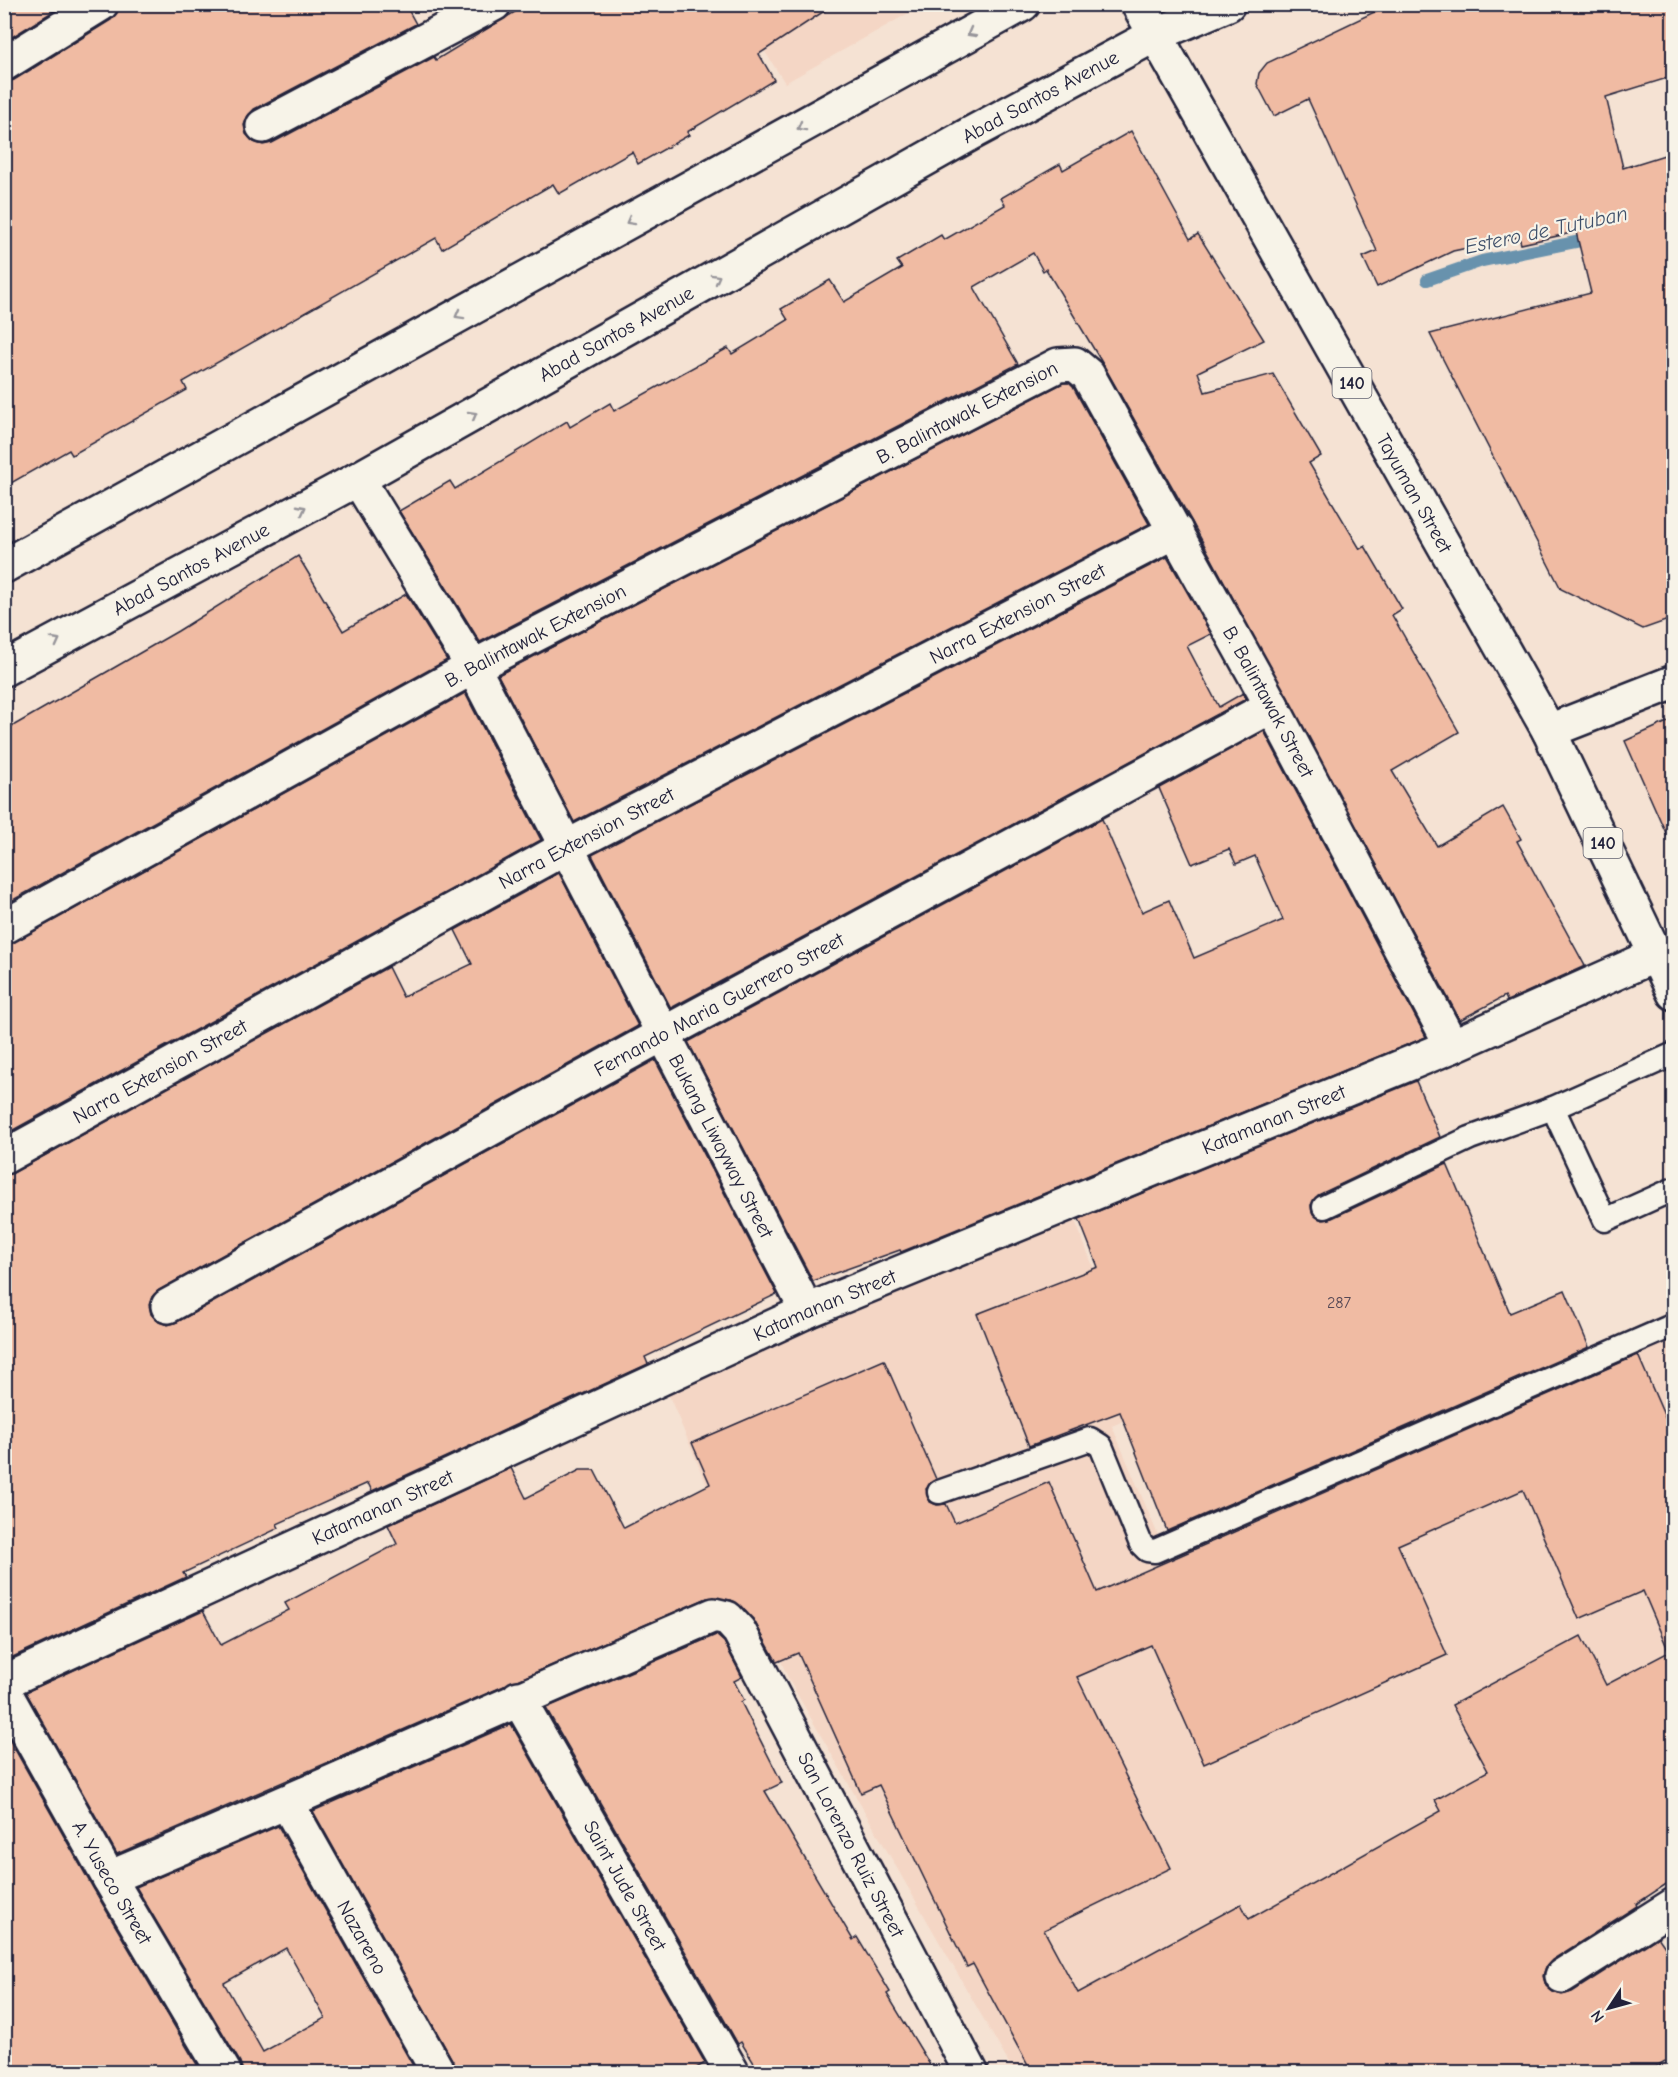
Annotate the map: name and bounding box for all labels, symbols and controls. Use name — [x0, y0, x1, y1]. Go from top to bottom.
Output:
one-way arrow — [967, 26, 977, 37]
street label: Abad Santos Avenue — [958, 45, 1122, 148]
one-way arrow — [796, 120, 807, 131]
water label: Estero de Tutuban — [1462, 201, 1630, 259]
one-way arrow — [626, 214, 636, 225]
one-way arrow — [709, 273, 720, 285]
street label: Abad Santos Avenue — [535, 281, 697, 386]
one-way arrow — [455, 308, 465, 320]
street label: B. Balintawak Extension — [872, 356, 1061, 468]
road number: 140 — [1332, 368, 1372, 398]
one-way arrow — [466, 410, 477, 422]
street label: Tayuman Street — [1372, 430, 1458, 558]
one-way arrow — [296, 505, 306, 516]
street label: Abad Santos Avenue — [109, 517, 273, 620]
street label: Narra Extension Street — [925, 558, 1110, 668]
street label: B. Balintawak Extension — [441, 579, 630, 692]
street label: B. Balintawak Street — [1218, 622, 1320, 782]
one-way arrow — [50, 637, 60, 648]
street label: Narra Extension Street — [495, 781, 679, 894]
road number: 140 — [1584, 828, 1622, 858]
street label: Fernando Maria Guerrero Street — [590, 927, 849, 1081]
street label: Narra Extension Street — [69, 1013, 252, 1128]
street label: Bukang Liwayway Street — [664, 1050, 779, 1243]
street label: Katamanan Street — [1198, 1079, 1350, 1159]
street label: Katamanan Street — [749, 1264, 900, 1346]
house number: 287 — [1327, 1294, 1352, 1312]
street label: Katamanan Street — [308, 1464, 458, 1550]
street label: San Lorenzo Ruiz Street — [793, 1748, 910, 1942]
street label: Saint Jude Street — [579, 1816, 672, 1956]
street label: A. Yuseco Street — [68, 1817, 158, 1949]
street label: Nazareno — [332, 1896, 392, 1978]
north arrow — [1579, 1978, 1639, 2038]
text: N — [1587, 2007, 1608, 2026]

